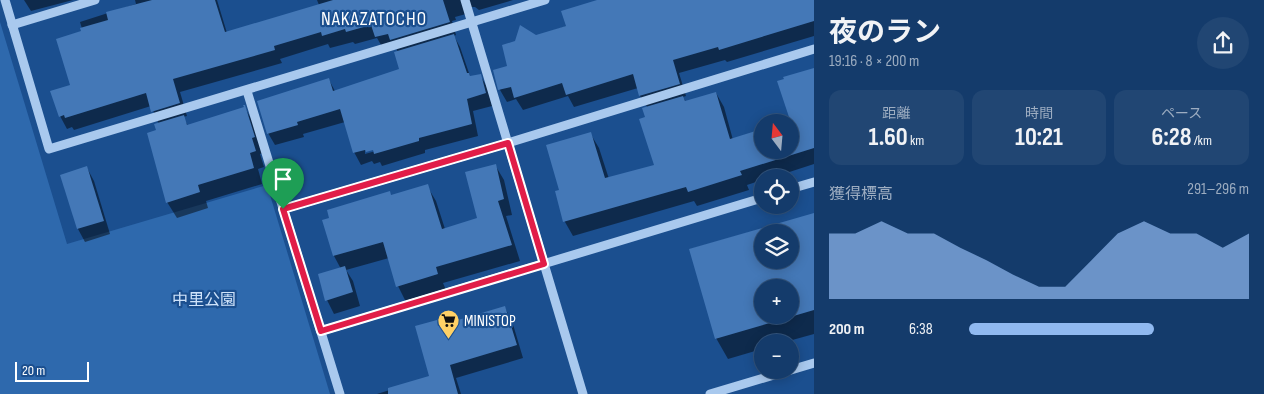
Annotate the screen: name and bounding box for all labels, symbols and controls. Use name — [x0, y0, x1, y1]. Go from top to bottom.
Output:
district label: NAKAZATOCHO — [321, 8, 427, 31]
text: 夜のラン — [829, 16, 941, 49]
button: share — [1197, 17, 1249, 69]
text: 19:16 · 8 × 200 m — [829, 52, 919, 71]
text: 距離 — [882, 105, 910, 122]
text: 時間 — [1025, 105, 1053, 122]
text: ペース — [1161, 105, 1202, 122]
north arrow — [754, 114, 799, 159]
map controls — [754, 114, 799, 379]
text: 1.60 — [868, 122, 908, 153]
text: 10:21 — [1015, 122, 1063, 153]
text: 6:28 — [1151, 122, 1191, 153]
text: km — [908, 132, 924, 149]
text: /km — [1191, 132, 1212, 149]
pin — [262, 158, 304, 209]
icon: arrive — [269, 165, 297, 193]
button: locate — [754, 169, 799, 214]
text: 291–296 m — [1187, 180, 1249, 199]
text: 獲得標高 — [829, 185, 893, 204]
button: layers — [754, 224, 799, 269]
button: + — [754, 279, 799, 324]
park label: 中里公園 — [172, 291, 236, 310]
supermarket icon: MINISTOP — [436, 309, 460, 340]
place label: MINISTOP — [464, 312, 516, 331]
text: 200 m — [829, 320, 864, 339]
text: 6:38 — [909, 320, 933, 339]
button: − — [754, 334, 799, 379]
scale bar — [15, 359, 89, 382]
text: 20 m — [22, 362, 45, 379]

